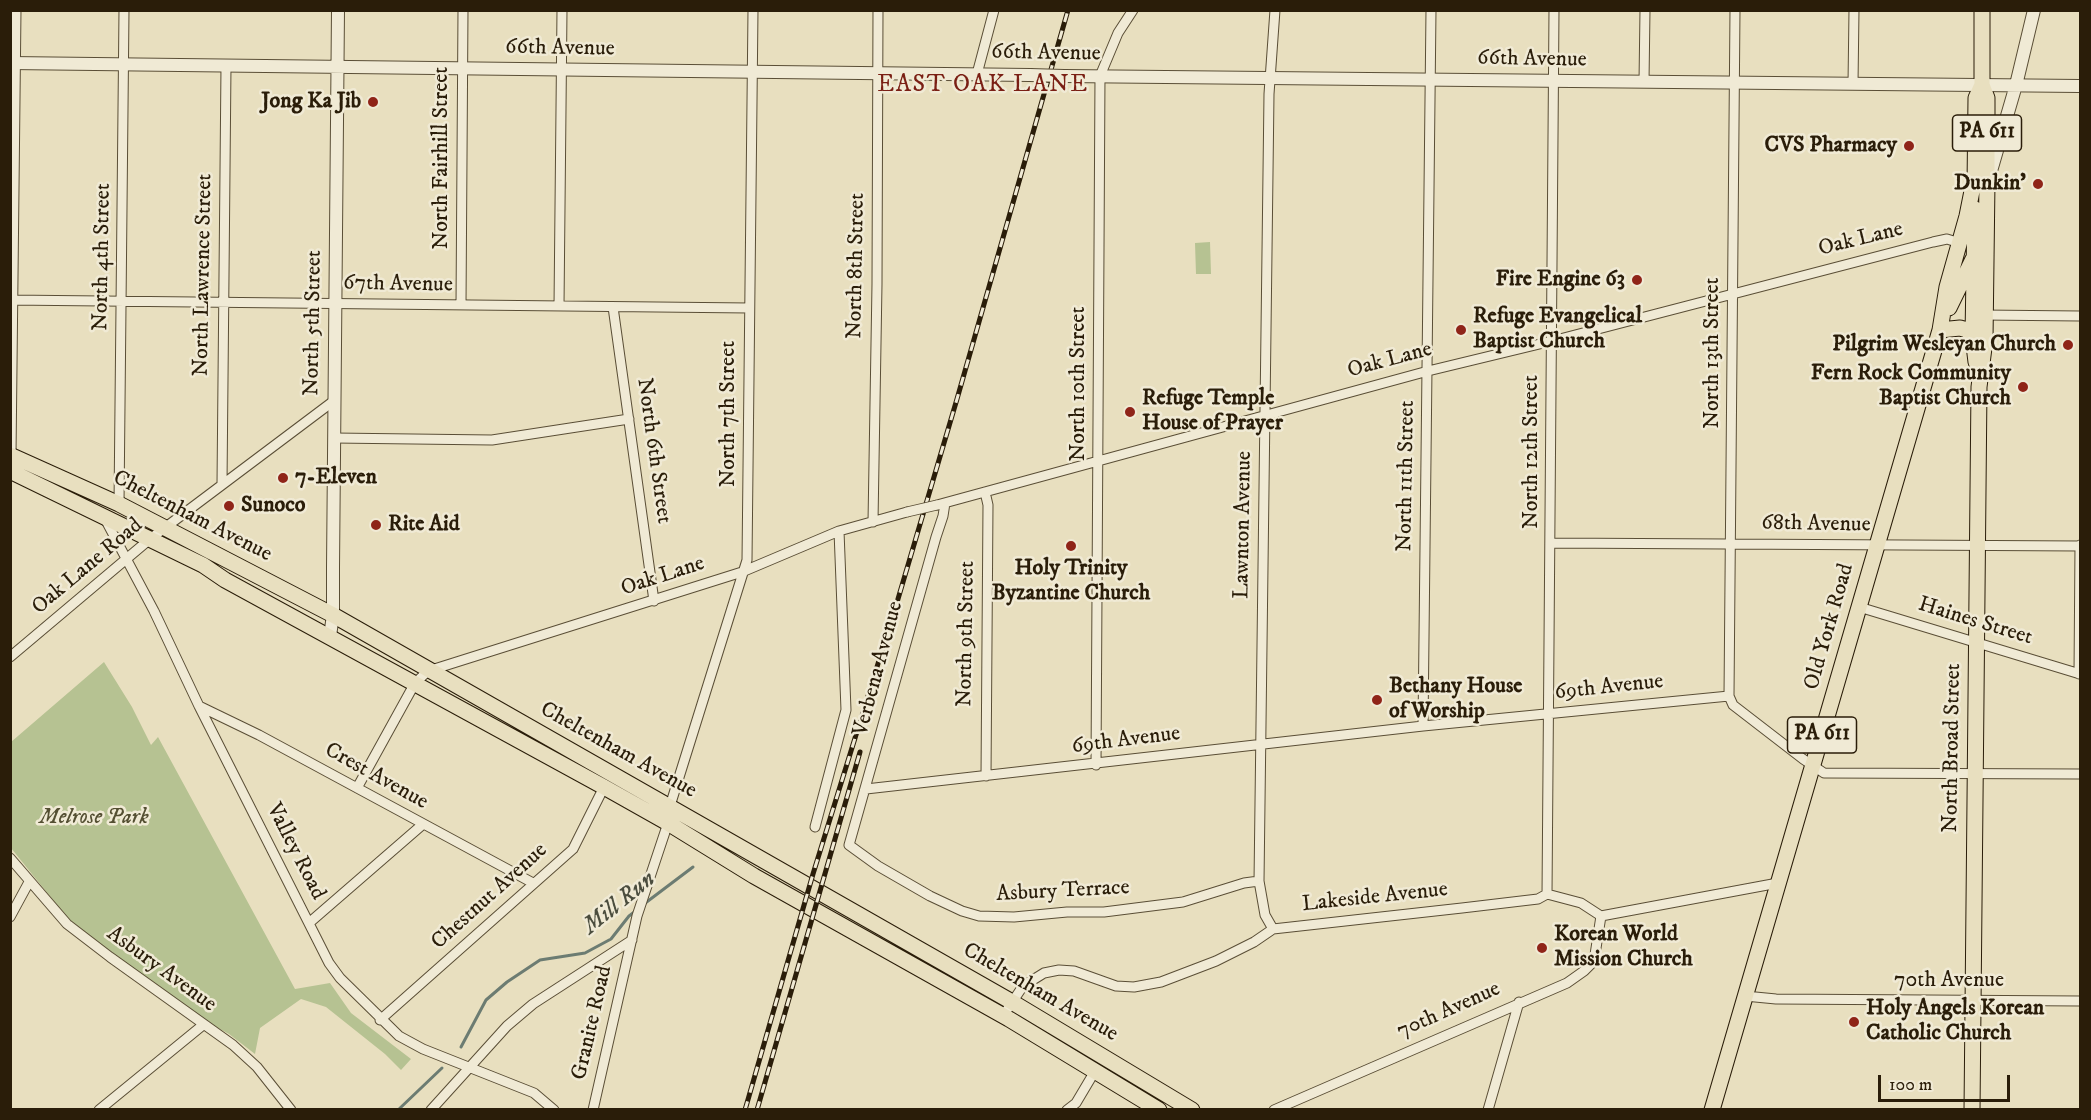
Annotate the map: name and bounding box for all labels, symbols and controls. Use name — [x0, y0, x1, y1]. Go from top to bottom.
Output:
street label: 66th Avenue — [505, 35, 615, 63]
street label: 66th Avenue — [991, 40, 1101, 68]
street label: 66th Avenue — [1477, 46, 1587, 74]
street label: North Fairhill Street — [429, 67, 455, 249]
district label: EAST OAK LANE — [877, 72, 1089, 100]
place label: Jong Ka Jib — [261, 89, 361, 115]
marker: Jong Ka Jib — [366, 95, 380, 109]
road number: PA 611 — [1952, 115, 2022, 151]
place label: CVS Pharmacy — [1765, 133, 1897, 159]
marker: CVS Pharmacy — [1902, 139, 1916, 153]
place label: Dunkin' — [1954, 171, 2026, 197]
street label: North Lawrence Street — [189, 173, 219, 377]
marker: Dunkin' — [2031, 177, 2045, 191]
street label: North 4th Street — [89, 183, 117, 331]
street label: North 8th Street — [843, 193, 871, 339]
street label: Oak Lane — [1816, 217, 1906, 263]
street label: North 5th Street — [300, 250, 328, 396]
place label: Fire Engine 63 — [1495, 267, 1625, 293]
street label: 67th Avenue — [343, 271, 453, 299]
marker: Fire Engine 63 — [1630, 273, 1644, 287]
street label: North 13th Street — [1700, 277, 1726, 429]
place label: Refuge Evangelical Baptist Church — [1473, 304, 1642, 356]
street label: North 10th Street — [1066, 307, 1092, 461]
marker: Refuge Evangelical Baptist Church — [1454, 323, 1468, 337]
place label: Pilgrim Wesleyan Church — [1832, 332, 2056, 358]
street label: Oak Lane — [1345, 337, 1435, 385]
marker: Pilgrim Wesleyan Church — [2061, 338, 2075, 352]
street label: North 7th Street — [716, 341, 742, 487]
place label: Fern Rock Community Baptist Church — [1811, 361, 2011, 412]
street label: North 12th Street — [1519, 375, 1545, 529]
street label: North 6th Street — [630, 377, 676, 525]
marker: Fern Rock Community Baptist Church — [2016, 380, 2030, 394]
place label: Refuge Temple House of Prayer — [1142, 386, 1283, 438]
street label: North 11th Street — [1392, 400, 1422, 552]
marker: Refuge Temple House of Prayer — [1123, 405, 1137, 419]
street label: Lawnton Avenue — [1230, 451, 1258, 599]
place label: 7-Eleven — [295, 465, 377, 491]
street label: Cheltenham Avenue — [108, 466, 276, 568]
marker: 7-Eleven — [276, 471, 290, 485]
place label: Sunoco — [241, 493, 305, 519]
marker: Sunoco — [222, 499, 236, 513]
street label: 68th Avenue — [1761, 511, 1871, 539]
place label: Rite Aid — [388, 512, 460, 538]
street label: Oak Lane Road — [27, 513, 149, 621]
marker: Rite Aid — [369, 518, 383, 532]
marker: Holy Trinity Byzantine Church — [1064, 539, 1078, 553]
street label: Oak Lane — [618, 551, 708, 603]
place label: Holy Trinity Byzantine Church — [992, 556, 1150, 608]
street label: North 9th Street — [953, 561, 981, 707]
street label: Old York Road — [1799, 561, 1861, 693]
street label: Haines Street — [1915, 592, 2035, 652]
street label: Verbena Avenue — [848, 599, 910, 739]
street label: North Broad Street — [1938, 663, 1968, 833]
street label: 69th Avenue — [1553, 669, 1665, 707]
place label: Bethany House of Worship — [1389, 674, 1522, 726]
marker: Bethany House of Worship — [1370, 693, 1384, 707]
street label: Cheltenham Avenue — [535, 697, 701, 805]
road number: PA 611 — [1788, 717, 1856, 753]
street label: 69th Avenue — [1070, 721, 1182, 761]
street label: Crest Avenue — [320, 738, 432, 816]
street label: Valley Road — [259, 799, 331, 905]
park label: Melrose Park — [39, 805, 149, 831]
street label: Chestnut Avenue — [427, 838, 553, 956]
water label: Mill Run — [578, 866, 662, 942]
street label: Asbury Terrace — [996, 875, 1130, 909]
street label: Lakeside Avenue — [1301, 877, 1449, 919]
street label: Asbury Avenue — [101, 921, 221, 1019]
place label: Korean World Mission Church — [1554, 922, 1693, 974]
street label: Cheltenham Avenue — [958, 938, 1122, 1048]
marker: Korean World Mission Church — [1535, 941, 1549, 955]
street label: Granite Road — [567, 963, 619, 1083]
street label: 70th Avenue — [1894, 968, 2004, 994]
street label: 70th Avenue — [1393, 977, 1505, 1045]
place label: Holy Angels Korean Catholic Church — [1866, 996, 2044, 1048]
marker: Holy Angels Korean Catholic Church — [1847, 1015, 1861, 1029]
scale bar — [1881, 1063, 2013, 1101]
text: 100 m — [1889, 1074, 1932, 1096]

